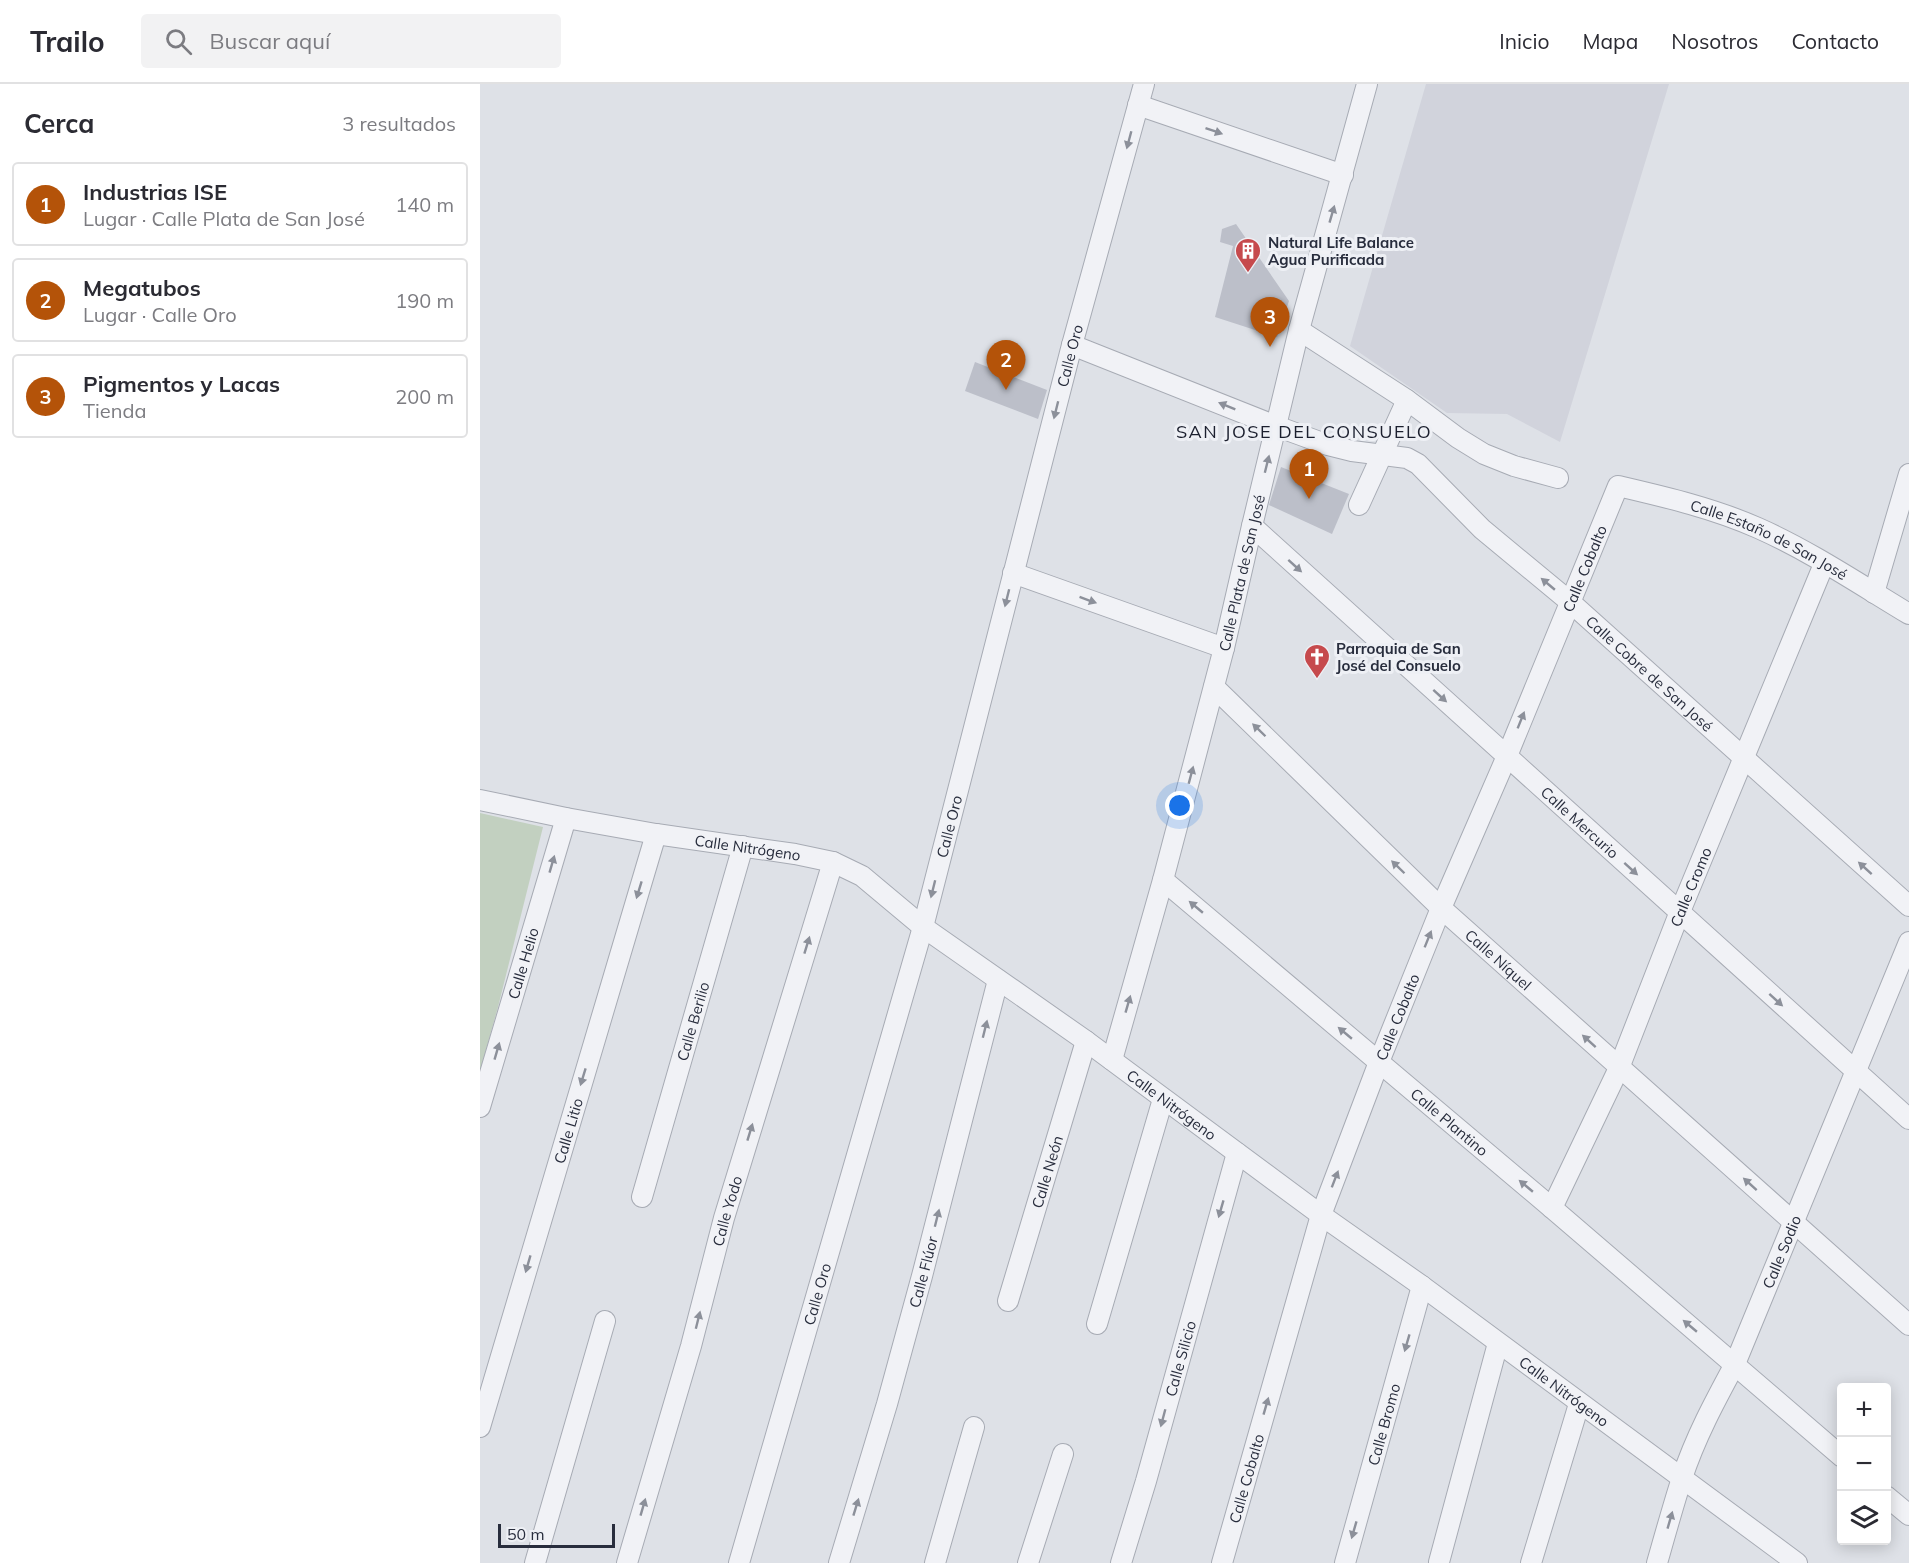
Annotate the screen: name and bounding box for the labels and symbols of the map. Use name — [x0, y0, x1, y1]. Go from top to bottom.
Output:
one-way arrow — [1205, 126, 1223, 136]
one-way arrow — [1123, 131, 1133, 150]
one-way arrow — [1328, 205, 1337, 223]
place label: Natural Life Balance Agua Purificada — [1268, 233, 1414, 269]
building icon: Natural Life Balance Agua Purificada — [1233, 236, 1263, 274]
pin: 3 — [1250, 298, 1290, 347]
street label: Calle Oro — [1052, 322, 1087, 389]
pin: 2 — [986, 340, 1026, 390]
one-way arrow — [1050, 400, 1060, 419]
one-way arrow — [1218, 401, 1236, 410]
district label: SAN JOSE DEL CONSUELO — [1176, 420, 1432, 443]
pin: 1 — [1290, 450, 1328, 499]
one-way arrow — [1263, 454, 1273, 473]
street label: Calle Plata de San José — [1214, 493, 1269, 653]
street label: Calle Estaño de San José — [1688, 495, 1851, 584]
street label: Calle Cobalto — [1558, 522, 1610, 615]
one-way arrow — [1288, 558, 1302, 572]
one-way arrow — [1540, 577, 1556, 590]
one-way arrow — [1001, 589, 1011, 608]
one-way arrow — [1079, 595, 1097, 605]
street label: Calle Cobre de San José — [1582, 611, 1717, 735]
place label: Parroquia de San José del Consuelo — [1336, 639, 1461, 675]
church icon: Parroquia de San José del Consuelo — [1302, 642, 1332, 680]
one-way arrow — [1432, 689, 1447, 702]
one-way arrow — [1516, 711, 1526, 729]
one-way arrow — [1252, 724, 1266, 738]
one-way arrow — [1186, 766, 1196, 784]
street label: Calle Mercurio — [1537, 782, 1623, 862]
your location — [1165, 791, 1194, 820]
street label: Calle Oro — [932, 793, 966, 860]
street label: Calle Nitrógeno — [694, 830, 803, 864]
street label: Calle Cromo — [1666, 844, 1715, 929]
one-way arrow — [548, 855, 557, 873]
one-way arrow — [1392, 860, 1406, 874]
one-way arrow — [1623, 862, 1638, 875]
one-way arrow — [1858, 862, 1873, 875]
one-way arrow — [927, 880, 937, 898]
one-way arrow — [634, 881, 643, 899]
one-way arrow — [1189, 901, 1204, 914]
street label: Calle Helio — [503, 925, 542, 1001]
street label: Calle Níquel — [1462, 925, 1536, 994]
one-way arrow — [1423, 929, 1433, 947]
one-way arrow — [803, 936, 812, 954]
street label: Calle Cobalto — [1371, 971, 1423, 1063]
street label: Calle Berilio — [672, 979, 713, 1063]
one-way arrow — [1768, 993, 1783, 1006]
one-way arrow — [1124, 995, 1133, 1013]
one-way arrow — [981, 1020, 991, 1038]
one-way arrow — [1338, 1027, 1353, 1040]
one-way arrow — [1581, 1034, 1596, 1048]
one-way arrow — [493, 1042, 502, 1060]
street label: Calle Nitrógeno — [1123, 1065, 1220, 1144]
one-way arrow — [578, 1068, 587, 1086]
street label: Calle Plantino — [1407, 1084, 1492, 1160]
street label: Calle Litio — [549, 1096, 587, 1166]
one-way arrow — [746, 1123, 755, 1141]
street label: Calle Neón — [1027, 1133, 1067, 1210]
one-way arrow — [1330, 1170, 1340, 1188]
street label: Calle Yodo — [708, 1173, 746, 1248]
one-way arrow — [1743, 1178, 1758, 1191]
one-way arrow — [1519, 1180, 1534, 1193]
one-way arrow — [1216, 1201, 1225, 1219]
one-way arrow — [933, 1209, 943, 1227]
street label: Calle Sodio — [1758, 1212, 1805, 1291]
street label: Calle Flúor — [904, 1234, 941, 1310]
one-way arrow — [523, 1255, 532, 1273]
street label: Calle Oro — [799, 1261, 835, 1327]
one-way arrow — [693, 1310, 703, 1329]
street label: Calle Silicio — [1160, 1318, 1200, 1398]
one-way arrow — [1683, 1320, 1698, 1333]
one-way arrow — [1401, 1334, 1411, 1352]
street label: Calle Nitrógeno — [1516, 1352, 1613, 1431]
street label: Calle Bromo — [1363, 1381, 1404, 1467]
one-way arrow — [1262, 1397, 1271, 1415]
one-way arrow — [1158, 1409, 1167, 1427]
street label: Calle Cobalto — [1224, 1432, 1268, 1525]
one-way arrow — [639, 1498, 648, 1516]
one-way arrow — [852, 1498, 861, 1516]
one-way arrow — [1665, 1511, 1675, 1529]
scale bar — [498, 1521, 615, 1548]
one-way arrow — [1349, 1522, 1358, 1540]

